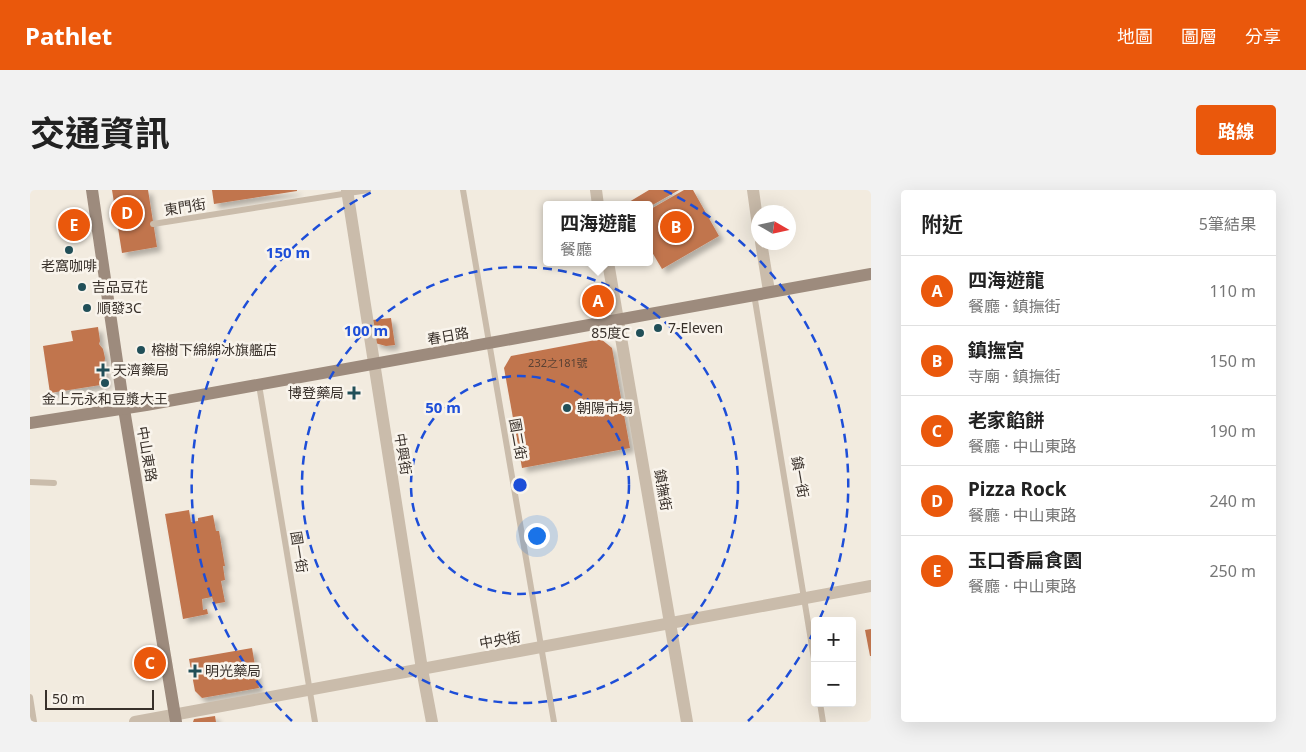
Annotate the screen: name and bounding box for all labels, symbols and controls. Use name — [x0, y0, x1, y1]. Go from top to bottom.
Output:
text: Pathlet — [25, 19, 112, 52]
text: 地圖 — [1117, 24, 1153, 48]
text: 圖層 — [1181, 24, 1217, 48]
text: 分享 — [1245, 24, 1281, 48]
button: 路線 — [1196, 105, 1276, 155]
text: 交通資訊 — [30, 109, 170, 156]
pin: D — [111, 194, 143, 232]
street label: 東門街 — [163, 194, 207, 219]
popup — [543, 201, 653, 266]
north arrow — [751, 205, 796, 250]
pin: E — [58, 206, 90, 244]
pin: B — [660, 208, 692, 246]
text: 四海遊龍 — [560, 210, 636, 236]
text: 附近 — [921, 210, 963, 238]
text: 5筆結果 — [1199, 213, 1256, 235]
text: 餐廳 — [560, 238, 592, 260]
text: 150 m — [266, 242, 310, 262]
marker: 老窩咖啡 — [63, 244, 75, 256]
place label: 老窩咖啡 — [41, 256, 97, 275]
text: 四海遊龍 — [968, 267, 1044, 293]
place label: 吉品豆花 — [92, 277, 148, 296]
text: A — [931, 280, 943, 302]
text: 110 m — [1209, 280, 1256, 302]
marker: 吉品豆花 — [76, 281, 88, 293]
pin: A — [582, 282, 614, 320]
text: 餐廳 · 鎮撫街 — [968, 295, 1061, 317]
place label: 順發3C — [97, 298, 142, 317]
marker: 順發3C — [81, 302, 93, 314]
place label: 7-Eleven — [668, 318, 723, 337]
text: 100 m — [344, 320, 388, 340]
marker: 7-Eleven — [652, 322, 664, 334]
street label: 春日路 — [426, 323, 470, 349]
place label: 85度C — [591, 323, 630, 342]
marker: 85度C — [634, 327, 646, 339]
text: 鎮撫宮 — [968, 337, 1025, 363]
place label: 榕樹下綿綿冰旗艦店 — [151, 340, 277, 359]
marker: 榕樹下綿綿冰旗艦店 — [135, 344, 147, 356]
text: B — [932, 350, 942, 372]
text: 150 m — [1209, 350, 1256, 372]
house number: 232之181號 — [528, 355, 588, 370]
place label: 天濟藥局 — [113, 360, 169, 379]
marker: 天濟藥局 — [97, 364, 109, 376]
text: 寺廟 · 鎮撫街 — [968, 365, 1061, 387]
marker: 金上元永和豆漿大王 — [99, 377, 111, 389]
place label: 博登藥局 — [288, 383, 344, 402]
marker: 博登藥局 — [348, 387, 360, 399]
place label: 金上元永和豆漿大王 — [42, 389, 168, 408]
text: 50 m — [425, 397, 461, 417]
place label: 朝陽市場 — [577, 398, 633, 417]
marker: 朝陽市場 — [561, 402, 573, 414]
text: 老家餡餅 — [968, 407, 1044, 433]
street label: 園二街 — [505, 417, 531, 461]
text: C — [932, 420, 942, 442]
text: 190 m — [1209, 420, 1256, 442]
street label: 中山東路 — [133, 425, 162, 483]
street label: 中興街 — [391, 432, 416, 476]
text: 餐廳 · 中山東路 — [968, 435, 1077, 457]
street label: 鎮一街 — [787, 455, 813, 499]
street label: 鎮撫街 — [650, 468, 676, 512]
centre of rings — [511, 476, 529, 494]
text: Pizza Rock — [968, 476, 1066, 502]
text: D — [931, 490, 943, 512]
text: 240 m — [1209, 490, 1256, 512]
text: 餐廳 · 中山東路 — [968, 504, 1077, 526]
your location — [524, 523, 550, 549]
street label: 園一街 — [287, 530, 312, 574]
text: 玉口香扁食園 — [968, 547, 1082, 573]
text: E — [933, 560, 941, 582]
text: 250 m — [1209, 560, 1256, 582]
text: 餐廳 · 中山東路 — [968, 575, 1077, 597]
map controls — [811, 617, 856, 707]
button: + — [811, 617, 856, 662]
street label: 中央街 — [478, 627, 522, 653]
pin: C — [134, 644, 166, 682]
place label: 明光藥局 — [205, 661, 261, 680]
button: − — [811, 662, 856, 707]
marker: 明光藥局 — [189, 665, 201, 677]
scale bar — [45, 687, 154, 710]
text: 50 m — [52, 689, 85, 708]

